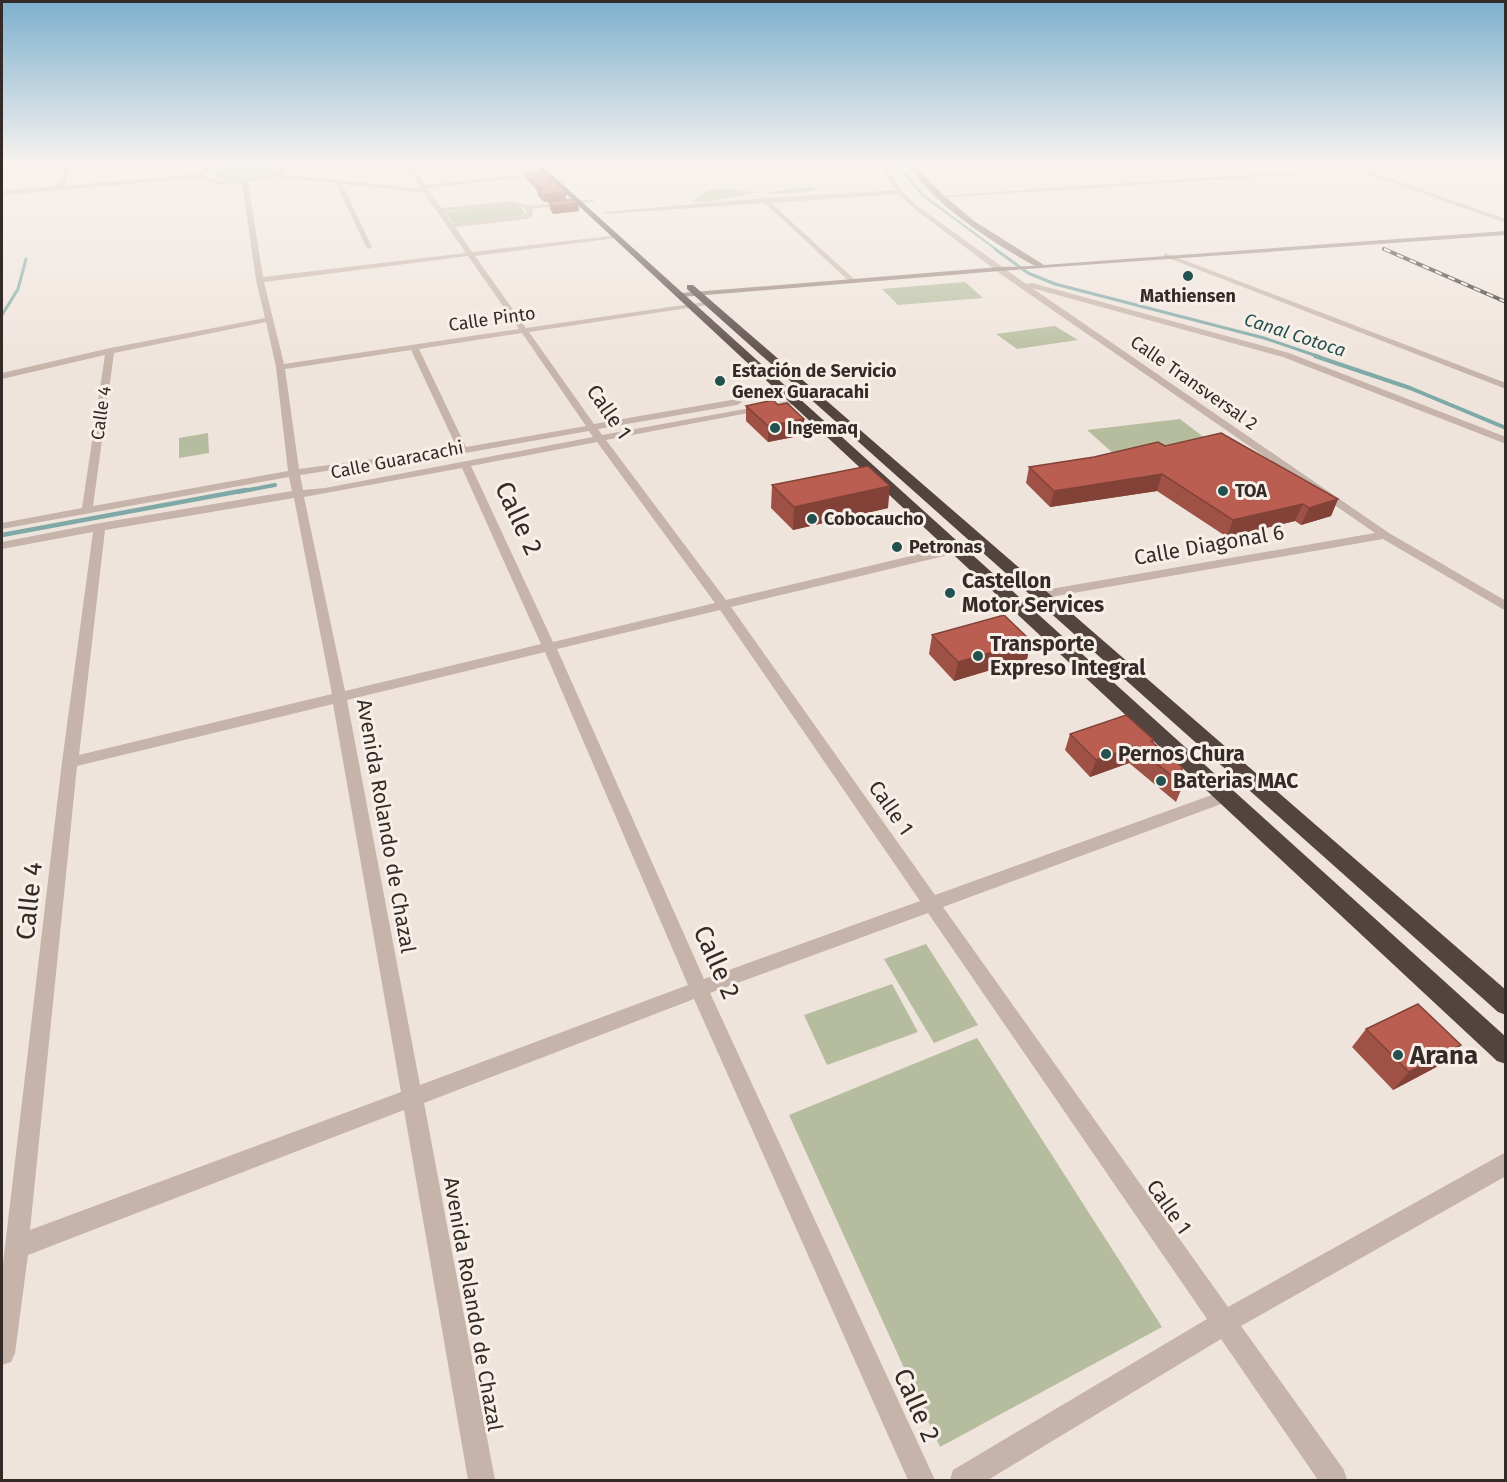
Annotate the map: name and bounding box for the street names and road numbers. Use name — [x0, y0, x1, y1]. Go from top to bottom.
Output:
street label: Calle Pinto — [447, 302, 537, 336]
street label: Calle Transversal 2 — [1126, 331, 1262, 435]
street label: Calle 1 — [581, 380, 637, 444]
street label: Calle 4 — [86, 384, 116, 441]
street label: Calle Guaracachi — [329, 436, 465, 484]
street label: Calle 2 — [488, 477, 549, 560]
street label: Calle Diagonal 6 — [1132, 519, 1286, 571]
street label: Avenida Rolando de Chazal — [351, 697, 421, 955]
street label: Calle 1 — [863, 776, 919, 840]
street label: Calle 4 — [10, 860, 49, 942]
street label: Calle 2 — [687, 921, 746, 1004]
street label: Avenida Rolando de Chazal — [438, 1175, 508, 1433]
street label: Calle 1 — [1141, 1175, 1197, 1239]
street label: Calle 2 — [887, 1364, 946, 1447]

